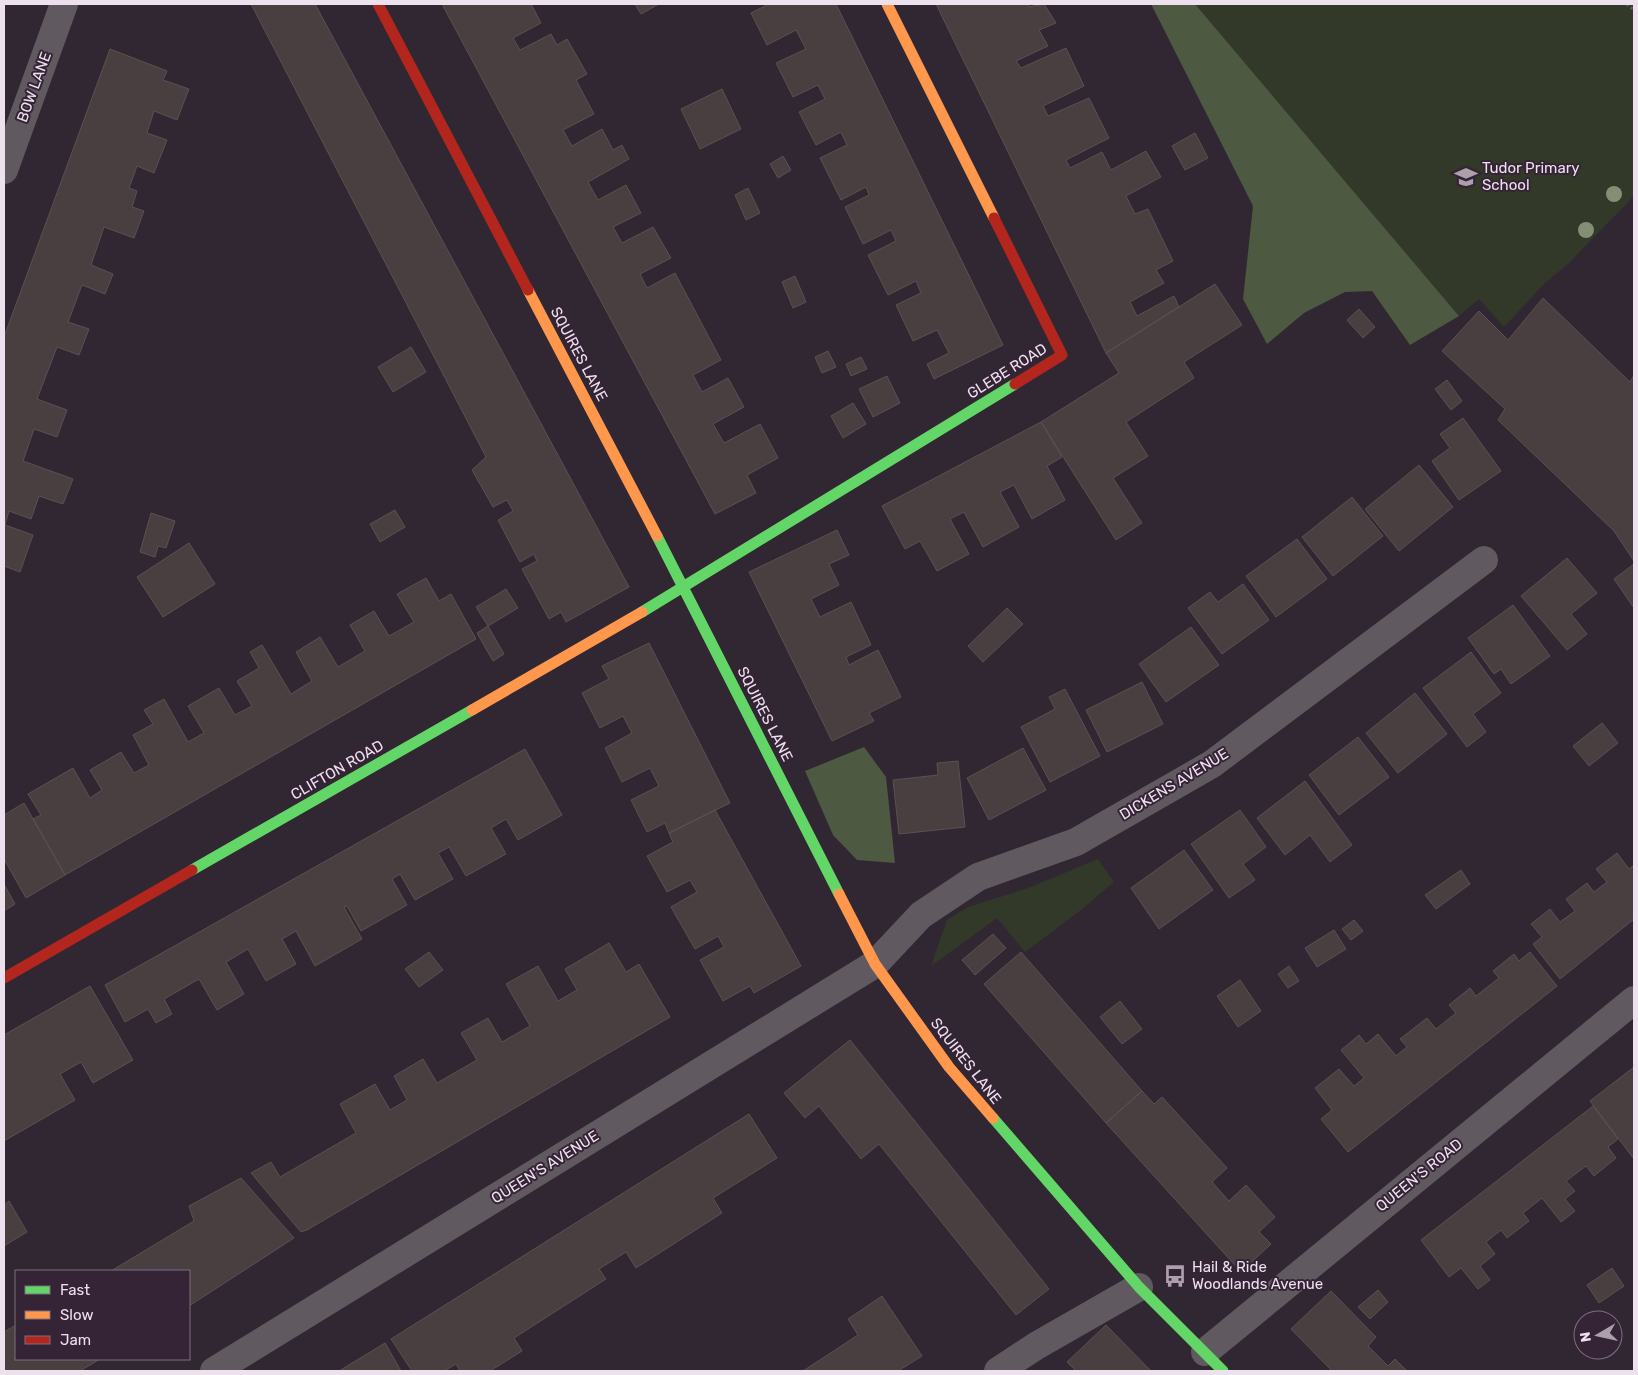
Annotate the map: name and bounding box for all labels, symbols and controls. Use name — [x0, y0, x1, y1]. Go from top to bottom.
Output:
street label: BOW LANE — [13, 49, 55, 125]
place label: Tudor Primary School — [1482, 159, 1580, 194]
school or university icon: Tudor Primary School — [1453, 164, 1479, 190]
street label: SQUIRES LANE — [547, 304, 611, 404]
street label: GLEBE ROAD — [964, 339, 1050, 403]
street label: SQUIRES LANE — [733, 664, 797, 764]
street label: CLIFTON ROAD — [287, 736, 387, 804]
street label: DICKENS AVENUE — [1116, 744, 1232, 824]
street label: SQUIRES LANE — [927, 1014, 1005, 1108]
street label: QUEEN'S AVENUE — [488, 1127, 602, 1207]
street label: QUEEN'S ROAD — [1372, 1135, 1466, 1215]
place label: Hail & Ride Woodlands Avenue — [1192, 1258, 1323, 1293]
bus stop icon: Hail & Ride Woodlands Avenue — [1162, 1263, 1188, 1289]
legend — [15, 1270, 190, 1360]
text: Fast — [60, 1281, 90, 1299]
text: Slow — [60, 1306, 93, 1324]
north arrow — [1573, 1310, 1623, 1360]
text: Jam — [60, 1331, 91, 1349]
text: N — [1576, 1331, 1595, 1343]

